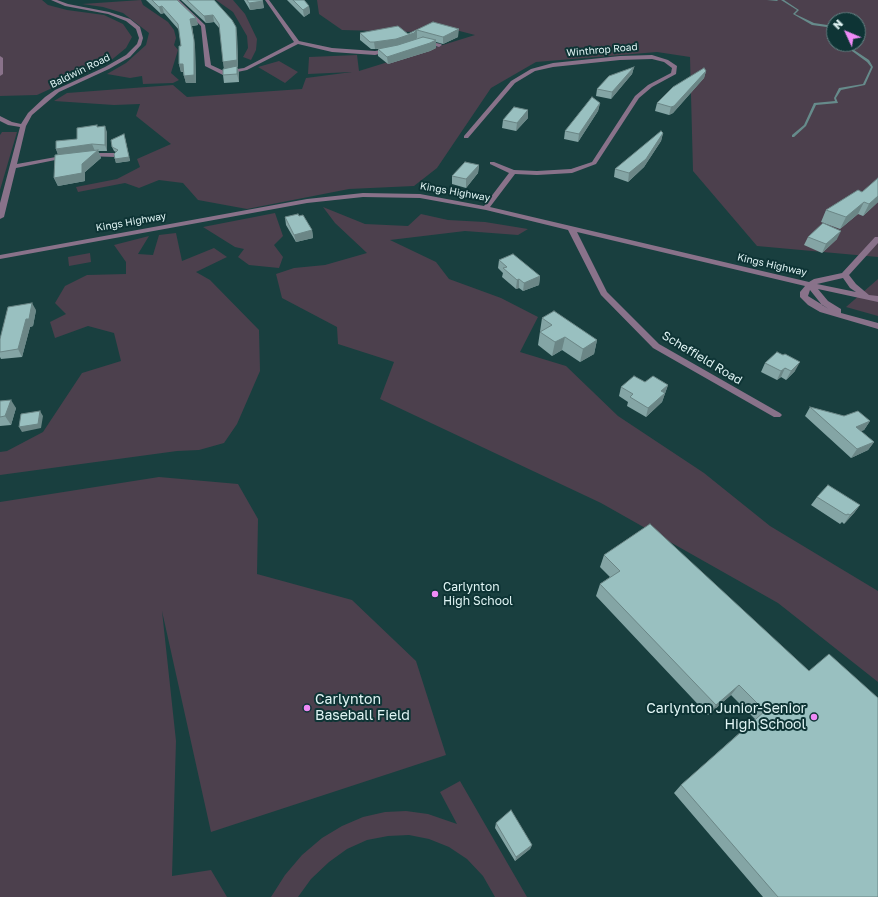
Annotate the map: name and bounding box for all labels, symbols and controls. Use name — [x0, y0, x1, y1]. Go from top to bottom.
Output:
north arrow — [826, 12, 866, 52]
text: N — [830, 16, 845, 32]
street label: Winthrop Road — [566, 41, 638, 59]
street label: Baldwin Road — [48, 51, 112, 91]
street label: Kings Highway — [419, 180, 491, 204]
street label: Kings Highway — [95, 210, 167, 234]
street label: Kings Highway — [736, 251, 808, 279]
street label: Scheffield Road — [659, 328, 745, 388]
place label: Carlynton High School — [443, 580, 513, 608]
marker: Carlynton High School — [430, 589, 440, 599]
place label: Carlynton Baseball Field — [315, 692, 410, 724]
place label: Carlynton Junior-Senior High School — [646, 701, 806, 734]
marker: Carlynton Baseball Field — [302, 703, 312, 713]
marker: Carlynton Junior-Senior High School — [809, 712, 819, 722]

